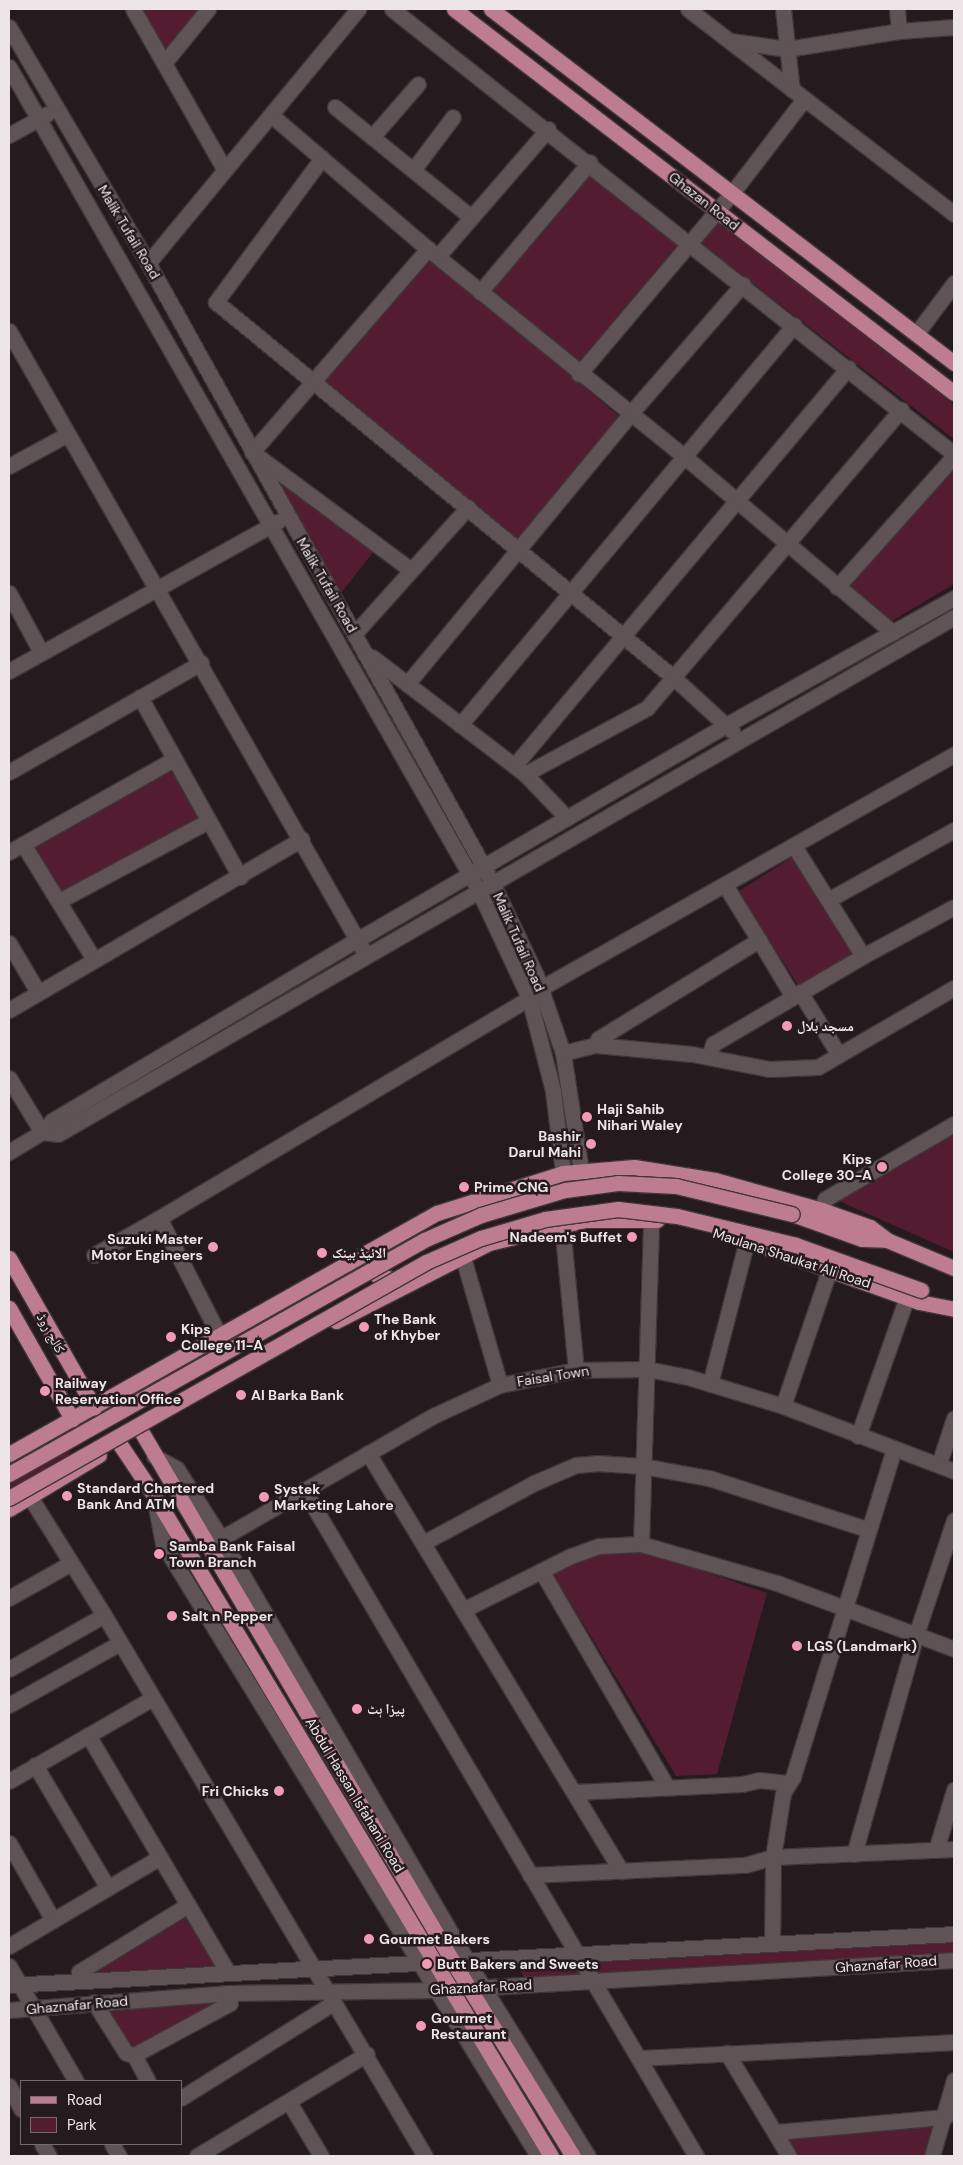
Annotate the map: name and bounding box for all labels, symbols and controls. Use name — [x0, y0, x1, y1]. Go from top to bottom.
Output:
street label: Ghazan Road — [665, 168, 743, 234]
street label: Malik Tufail Road — [94, 182, 164, 282]
street label: Malik Tufail Road — [293, 535, 361, 635]
street label: Malik Tufail Road — [490, 890, 548, 994]
place label: مسجد بلال — [797, 1018, 854, 1034]
marker: مسجد بلال — [781, 1020, 793, 1032]
place label: Haji Sahib Nihari Waley — [597, 1101, 683, 1134]
marker: Haji Sahib Nihari Waley — [581, 1111, 593, 1123]
place label: Bashir Darul Mahi — [508, 1128, 581, 1160]
marker: Bashir Darul Mahi — [585, 1138, 597, 1150]
place label: Kips College 30-A — [782, 1151, 872, 1184]
marker: Kips College 30-A — [876, 1161, 888, 1173]
place label: Prime CNG — [474, 1179, 548, 1195]
marker: Prime CNG — [458, 1181, 470, 1193]
street label: Maulana Shaukat Ali Road — [711, 1225, 873, 1291]
place label: Nadeem's Buffet — [510, 1229, 622, 1245]
place label: Suzuki Master Motor Engineers — [91, 1231, 203, 1264]
marker: Nadeem's Buffet — [626, 1231, 638, 1243]
marker: Suzuki Master Motor Engineers — [207, 1241, 219, 1253]
place label: الائیڈ بینک — [332, 1245, 386, 1261]
marker: الائیڈ بینک — [316, 1247, 328, 1259]
street label: کالج روڈ — [33, 1310, 69, 1356]
place label: The Bank of Khyber — [374, 1311, 440, 1344]
place label: Kips College 11-A — [181, 1321, 263, 1354]
marker: The Bank of Khyber — [358, 1321, 370, 1333]
marker: Kips College 11-A — [165, 1331, 177, 1343]
street label: Faisal Town — [516, 1362, 590, 1390]
place label: Railway Reservation Office — [55, 1375, 181, 1408]
marker: Railway Reservation Office — [39, 1385, 51, 1397]
place label: Al Barka Bank — [251, 1387, 344, 1403]
marker: Al Barka Bank — [235, 1389, 247, 1401]
place label: Standard Chartered Bank And ATM — [77, 1480, 214, 1512]
place label: Systek Marketing Lahore — [274, 1481, 394, 1514]
marker: Standard Chartered Bank And ATM — [61, 1490, 73, 1502]
marker: Systek Marketing Lahore — [258, 1491, 270, 1503]
place label: Samba Bank Faisal Town Branch — [169, 1538, 295, 1570]
marker: Samba Bank Faisal Town Branch — [153, 1548, 165, 1560]
place label: Salt n Pepper — [182, 1608, 273, 1624]
marker: Salt n Pepper — [166, 1610, 178, 1622]
place label: LGS (Landmark) — [807, 1638, 917, 1654]
marker: LGS (Landmark) — [791, 1640, 803, 1652]
place label: پیزا ہٹ — [367, 1701, 405, 1717]
marker: پیزا ہٹ — [351, 1703, 363, 1715]
street label: Abdul Hassan Isfahani Road — [302, 1714, 408, 1876]
place label: Fri Chicks — [202, 1783, 269, 1799]
marker: Fri Chicks — [273, 1785, 285, 1797]
place label: Gourmet Bakers — [379, 1931, 490, 1947]
marker: Gourmet Bakers — [363, 1933, 375, 1945]
street label: Ghaznafar Road — [835, 1952, 937, 1976]
place label: Butt Bakers and Sweets — [437, 1956, 599, 1972]
marker: Butt Bakers and Sweets — [421, 1958, 433, 1970]
street label: Ghaznafar Road — [430, 1976, 532, 1998]
street label: Ghaznafar Road — [25, 1992, 129, 2018]
place label: Gourmet Restaurant — [431, 2010, 507, 2042]
marker: Gourmet Restaurant — [415, 2020, 427, 2032]
legend — [20, 2080, 182, 2145]
text: Road — [67, 2090, 102, 2110]
text: Park — [67, 2115, 97, 2135]

